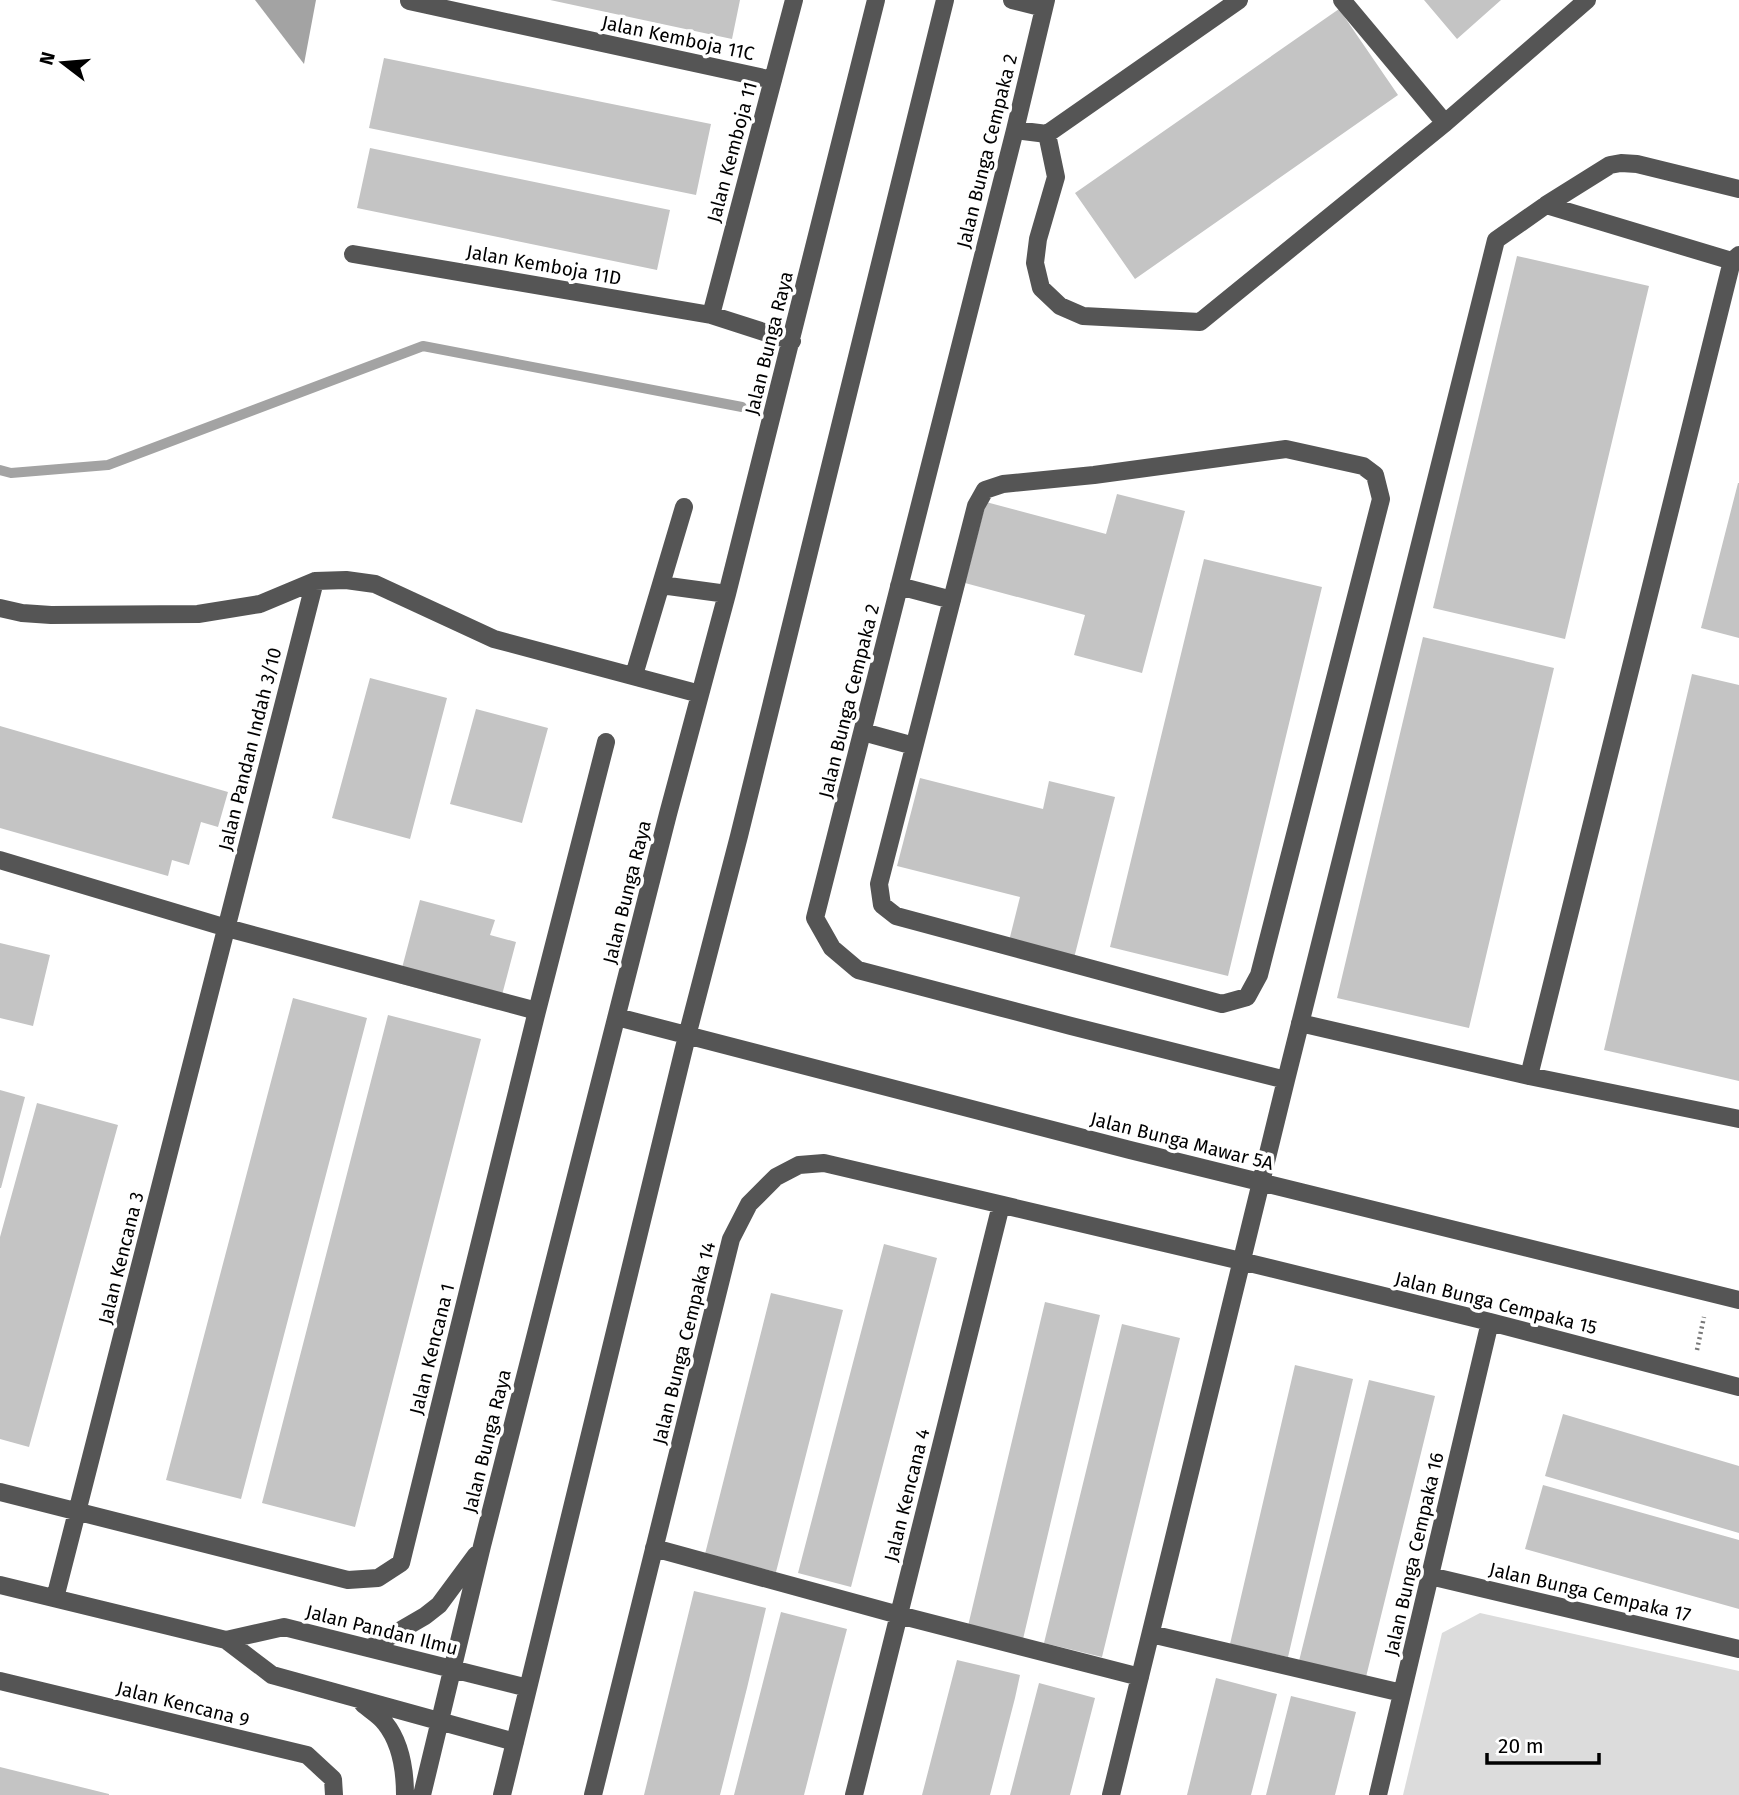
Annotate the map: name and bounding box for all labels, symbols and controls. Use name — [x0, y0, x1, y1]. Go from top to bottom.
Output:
street label: Jalan Kemboja 11C — [600, 11, 757, 65]
north arrow — [28, 28, 98, 98]
text: N — [34, 49, 60, 68]
street label: Jalan Bunga Cempaka 2 — [952, 52, 1022, 250]
street label: Jalan Kemboja 11 — [702, 79, 762, 225]
street label: Jalan Kemboja 11D — [465, 240, 623, 290]
street label: Jalan Bunga Raya — [740, 269, 798, 417]
street label: Jalan Bunga Cempaka 2 — [814, 602, 884, 800]
street label: Jalan Pandan Indah 3/10 — [214, 645, 286, 853]
street label: Jalan Bunga Raya — [598, 818, 656, 966]
street label: Jalan Bunga Mawar 5A — [1088, 1107, 1276, 1175]
street label: Jalan Kencana 3 — [93, 1189, 149, 1327]
street label: Jalan Bunga Cempaka 14 — [648, 1239, 720, 1447]
street label: Jalan Bunga Cempaka 15 — [1393, 1267, 1599, 1339]
street label: Jalan Kencana 1 — [405, 1281, 459, 1417]
street label: Jalan Bunga Raya — [458, 1367, 516, 1515]
street label: Jalan Kencana 4 — [879, 1426, 935, 1564]
street label: Jalan Bunga Cempaka 16 — [1379, 1450, 1449, 1658]
street label: Jalan Bunga Cempaka 17 — [1487, 1558, 1693, 1626]
street label: Jalan Pandan Ilmu — [304, 1600, 460, 1660]
street label: Jalan Kencana 9 — [114, 1676, 252, 1732]
scale bar — [1487, 1722, 1599, 1766]
text: 20 m — [1498, 1733, 1544, 1759]

